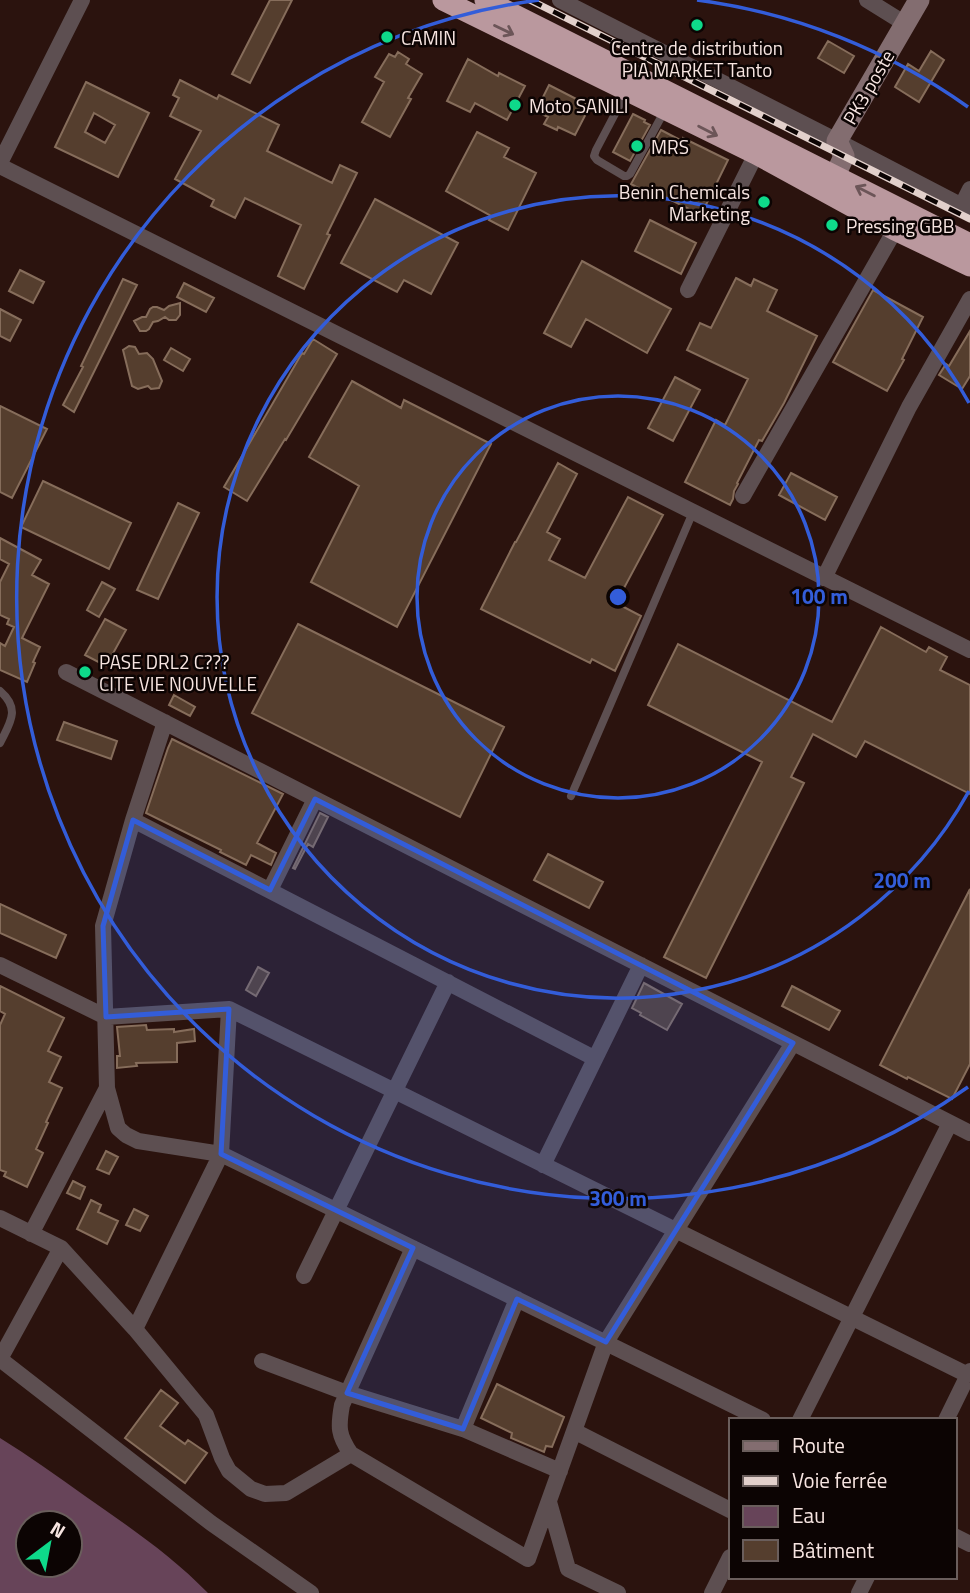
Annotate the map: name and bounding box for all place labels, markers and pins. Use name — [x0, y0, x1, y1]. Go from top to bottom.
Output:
marker: Centre de distribution PIA MARKET Tanto — [689, 17, 705, 33]
place label: CAMIN — [401, 23, 456, 52]
marker: CAMIN — [379, 29, 395, 45]
place label: Centre de distribution PIA MARKET Tanto — [611, 33, 783, 84]
place label: Moto SANILI — [529, 91, 628, 120]
marker: Moto SANILI — [507, 97, 523, 113]
place label: MRS — [651, 132, 689, 161]
marker: MRS — [629, 138, 645, 154]
place label: Benin Chemicals Marketing — [619, 177, 750, 228]
marker: Benin Chemicals Marketing — [756, 194, 772, 210]
place label: Pressing GBB — [846, 211, 954, 240]
marker: Pressing GBB — [824, 217, 840, 233]
centre of rings — [606, 585, 630, 609]
place label: PASE DRL2 C??? CITE VIE NOUVELLE — [99, 647, 257, 698]
marker: PASE DRL2 C??? CITE VIE NOUVELLE — [77, 664, 93, 680]

